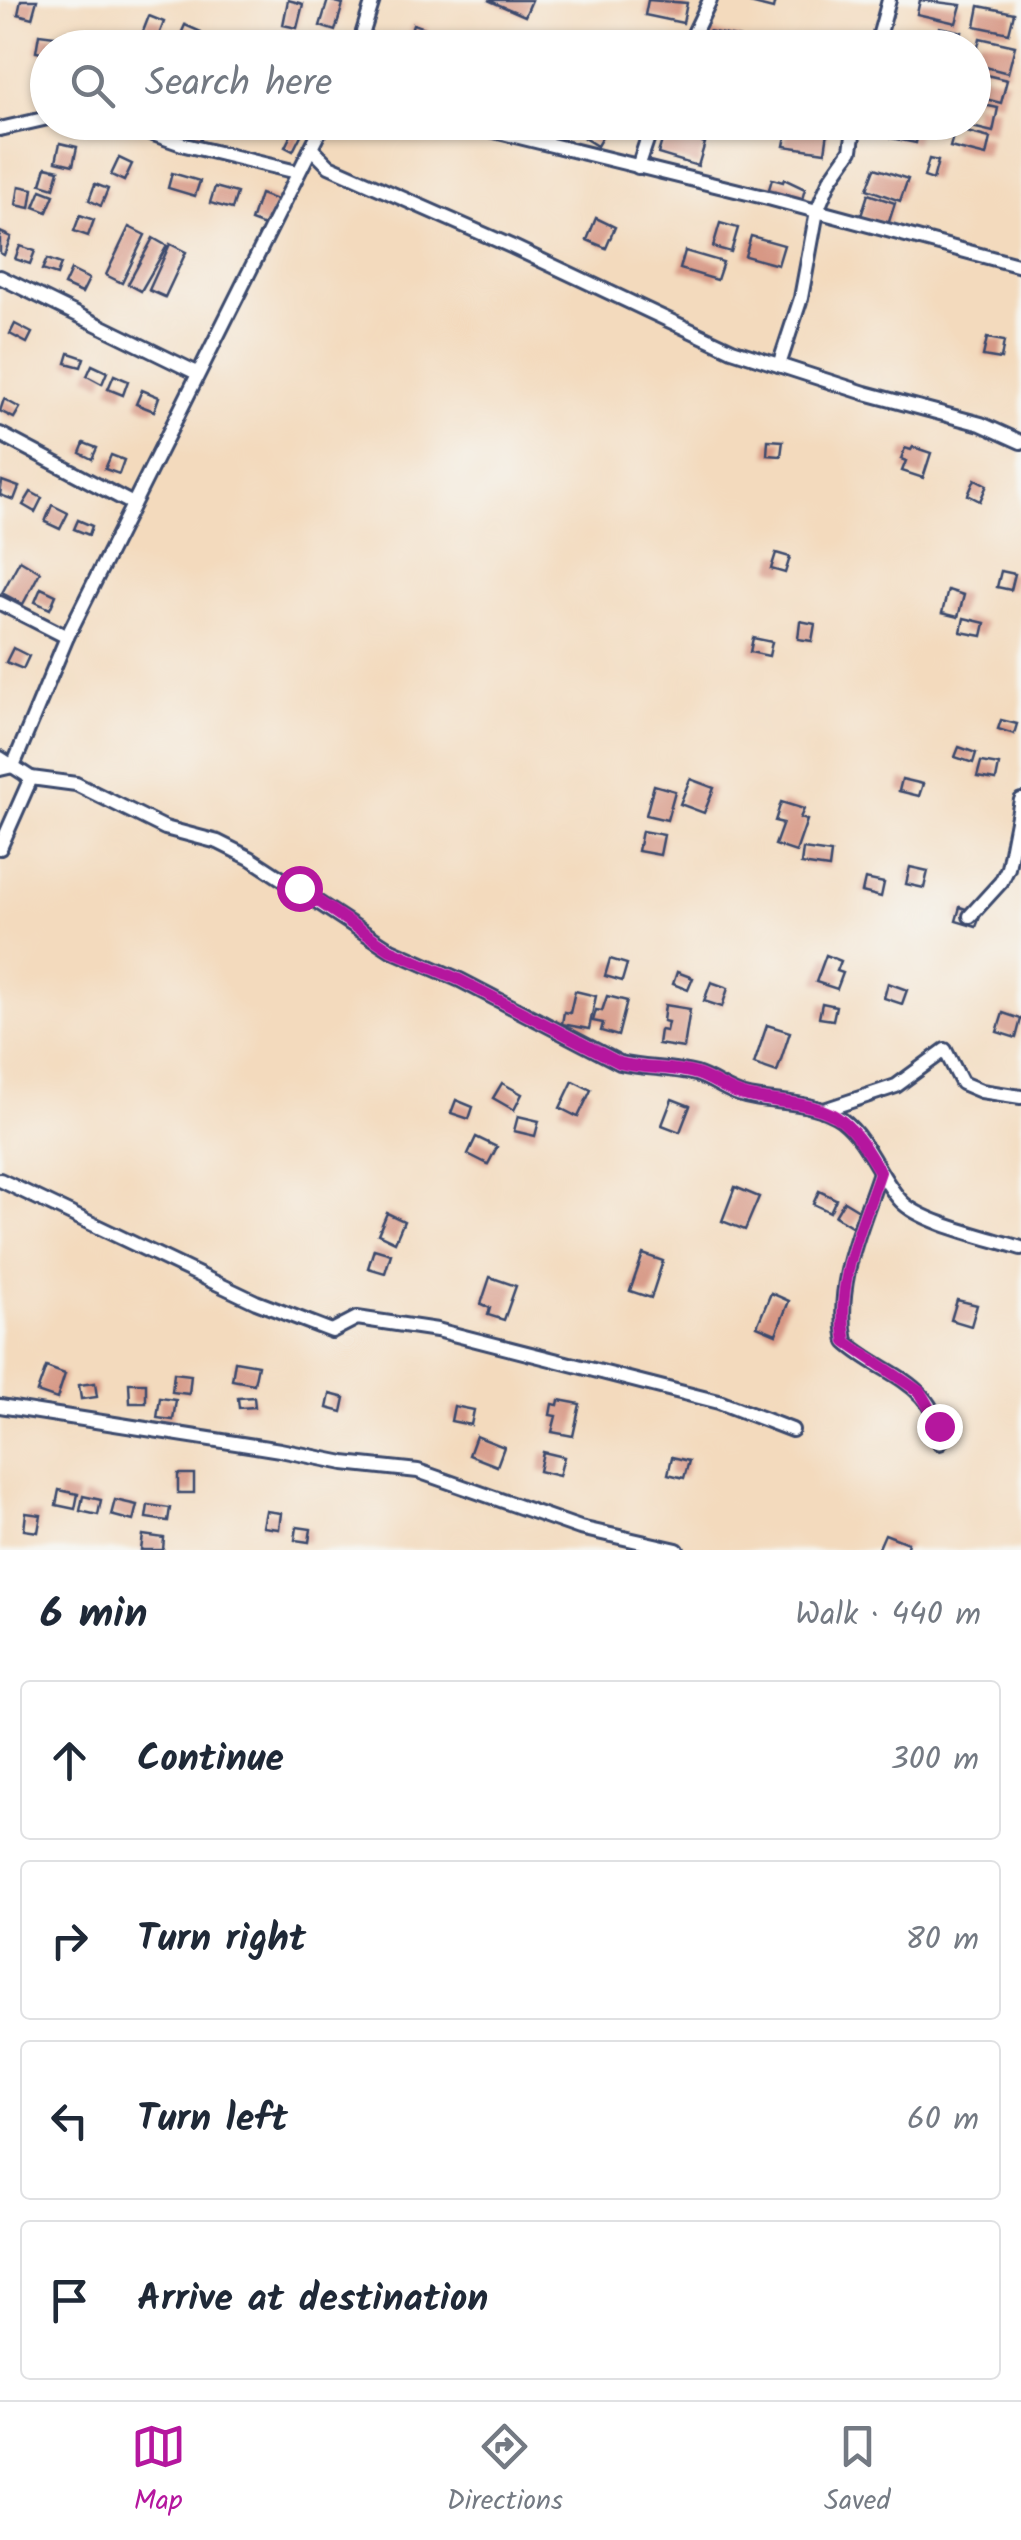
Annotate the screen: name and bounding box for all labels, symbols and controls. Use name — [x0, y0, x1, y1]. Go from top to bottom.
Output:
search box — [30, 30, 991, 140]
text: Search here — [145, 55, 332, 115]
icon: search — [65, 58, 120, 113]
route start — [277, 866, 323, 912]
route end — [917, 1404, 963, 1450]
text: 6 min — [40, 1582, 148, 1649]
text: Walk · 440 m — [795, 1590, 981, 1641]
text: Continue — [137, 1730, 284, 1790]
icon: ahead — [42, 1733, 97, 1788]
text: 300 m — [890, 1735, 979, 1786]
text: Turn right — [137, 1910, 306, 1970]
icon: right — [42, 1913, 97, 1968]
text: 80 m — [905, 1915, 979, 1966]
text: Turn left — [137, 2090, 288, 2150]
icon: left — [42, 2093, 97, 2148]
text: 60 m — [907, 2095, 979, 2146]
text: Arrive at destination — [137, 2270, 488, 2330]
icon: arrive — [42, 2273, 97, 2328]
tab: Map — [131, 2419, 186, 2524]
tab: Directions — [447, 2419, 563, 2524]
tab: Saved — [824, 2419, 890, 2524]

